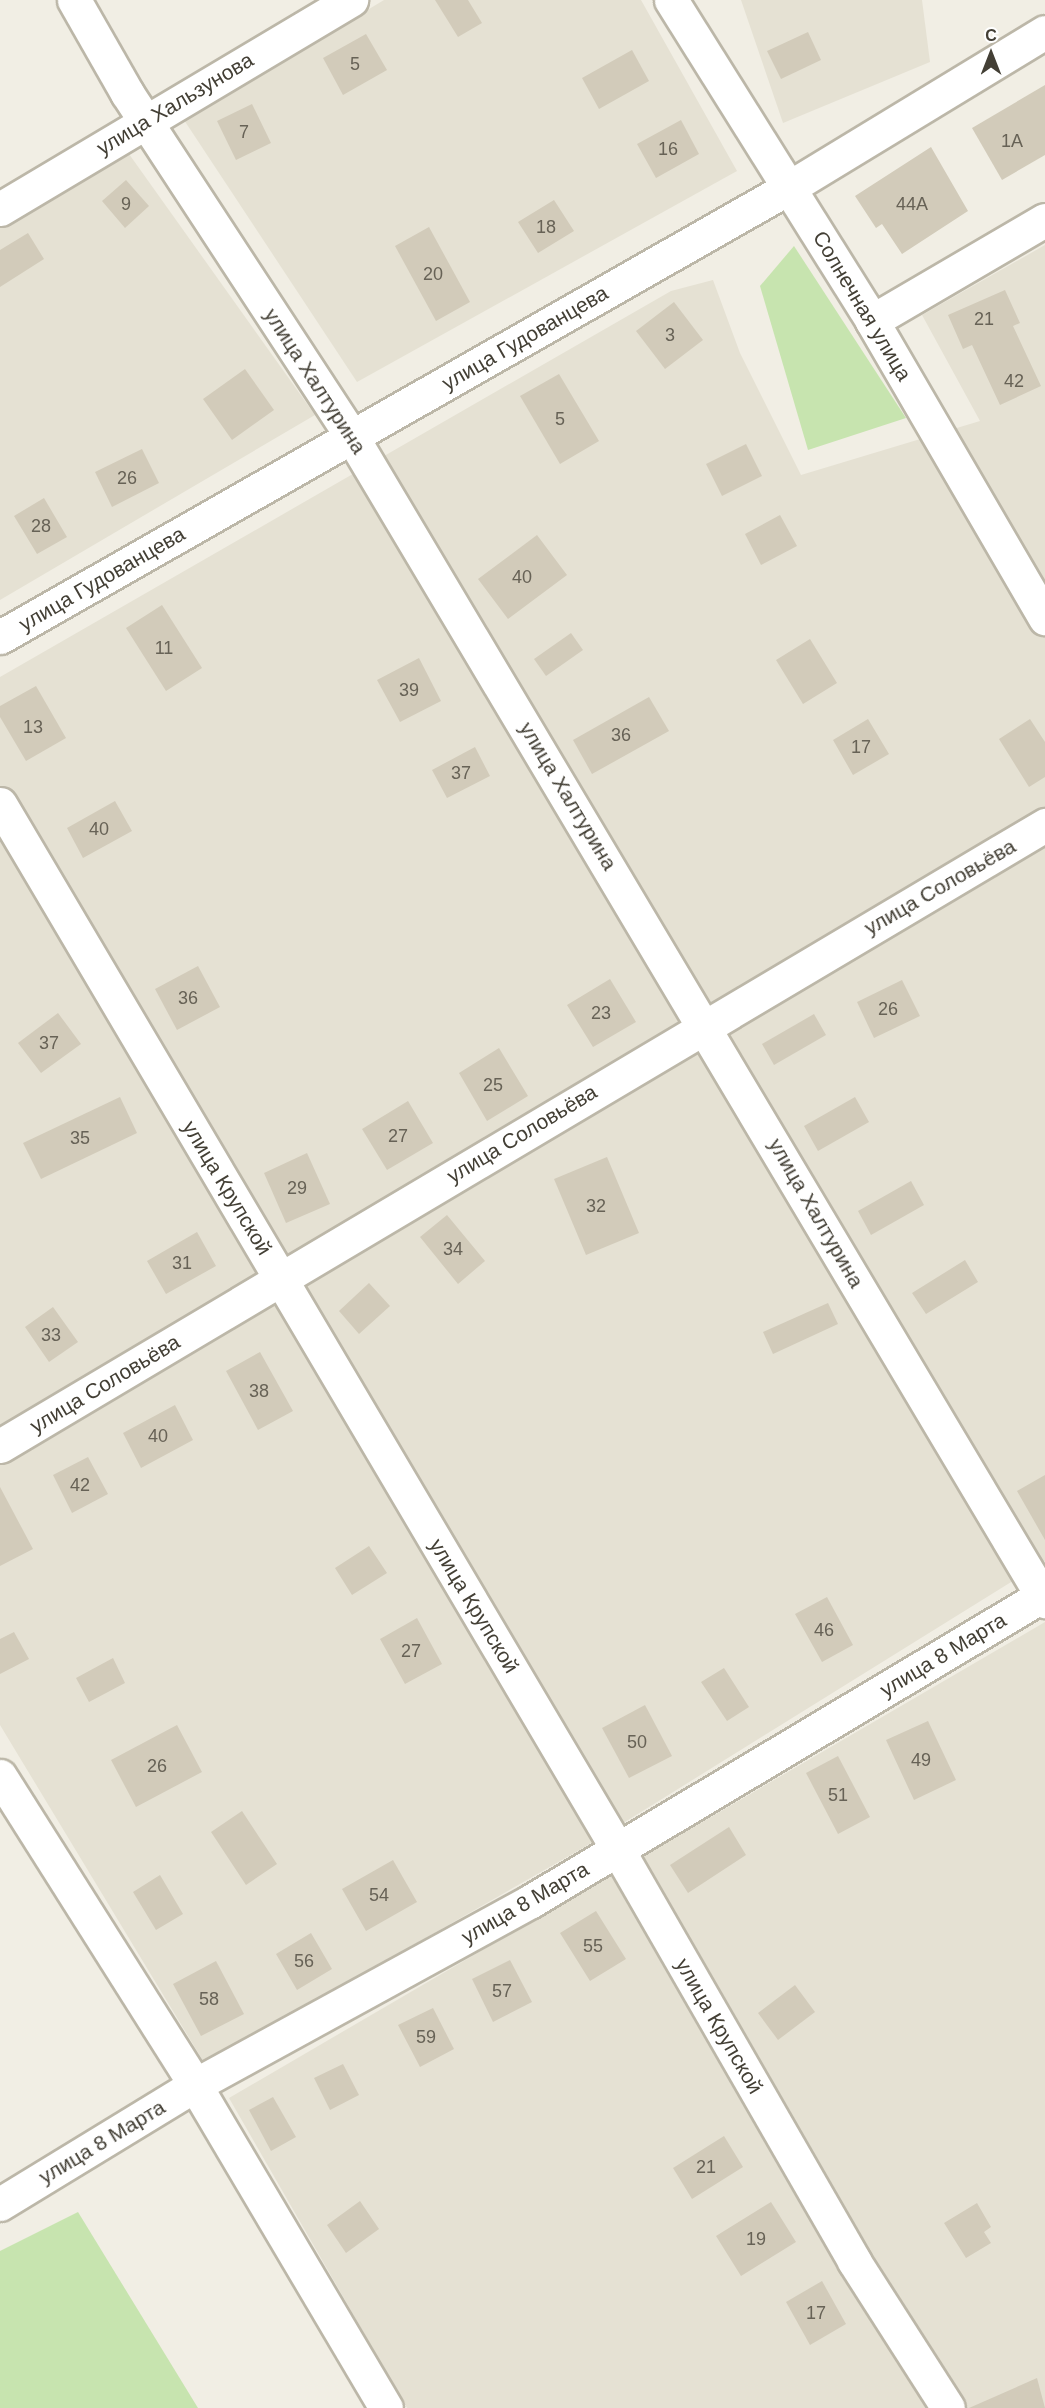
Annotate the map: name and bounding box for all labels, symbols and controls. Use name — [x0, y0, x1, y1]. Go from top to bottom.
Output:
north arrow — [961, 24, 1021, 84]
text: С — [985, 27, 997, 44]
street label: улица Хальзунова — [92, 47, 258, 161]
house number: 5 — [350, 53, 360, 75]
house number: 7 — [239, 121, 249, 143]
house number: 1А — [1001, 130, 1023, 152]
house number: 16 — [658, 138, 678, 160]
house number: 9 — [121, 193, 131, 215]
house number: 44А — [896, 193, 928, 215]
house number: 18 — [536, 216, 556, 238]
street label: Солнечная улица — [807, 226, 917, 386]
house number: 20 — [423, 263, 443, 285]
street label: улица Гудованцева — [437, 280, 613, 396]
street label: улица Халтурина — [259, 304, 371, 458]
house number: 21 — [974, 308, 994, 330]
house number: 3 — [665, 324, 675, 346]
house number: 42 — [1004, 370, 1024, 392]
house number: 5 — [555, 408, 565, 430]
house number: 26 — [117, 467, 137, 489]
house number: 28 — [31, 515, 51, 537]
street label: улица Гудованцева — [14, 521, 190, 637]
house number: 40 — [512, 566, 532, 588]
house number: 11 — [155, 637, 173, 659]
house number: 39 — [399, 679, 419, 701]
house number: 13 — [23, 716, 43, 738]
street label: улица Халтурина — [514, 717, 622, 875]
house number: 36 — [611, 724, 631, 746]
house number: 17 — [851, 736, 871, 758]
house number: 37 — [451, 762, 471, 784]
house number: 40 — [89, 818, 109, 840]
street label: улица Соловьёва — [860, 833, 1020, 941]
house number: 36 — [178, 987, 198, 1009]
house number: 26 — [878, 998, 898, 1020]
house number: 23 — [591, 1002, 611, 1024]
house number: 37 — [39, 1032, 59, 1054]
house number: 25 — [483, 1074, 503, 1096]
street label: улица Соловьёва — [442, 1079, 602, 1189]
street label: улица Крупской — [177, 1116, 277, 1260]
house number: 27 — [388, 1125, 408, 1147]
house number: 35 — [70, 1127, 90, 1149]
street label: улица Халтурина — [763, 1134, 869, 1292]
house number: 29 — [287, 1177, 307, 1199]
house number: 32 — [586, 1195, 606, 1217]
house number: 34 — [443, 1238, 463, 1260]
house number: 31 — [172, 1252, 192, 1274]
house number: 33 — [41, 1324, 61, 1346]
street label: улица Соловьёва — [25, 1329, 185, 1439]
house number: 38 — [249, 1380, 269, 1402]
house number: 40 — [148, 1425, 168, 1447]
house number: 42 — [70, 1474, 90, 1496]
street label: улица Крупской — [424, 1534, 524, 1678]
street label: улица 8 Марта — [875, 1607, 1011, 1703]
house number: 46 — [814, 1619, 834, 1641]
house number: 27 — [401, 1640, 421, 1662]
house number: 50 — [627, 1731, 647, 1753]
house number: 49 — [911, 1749, 931, 1771]
house number: 26 — [147, 1755, 167, 1777]
house number: 51 — [828, 1784, 848, 1806]
street label: улица 8 Марта — [457, 1856, 593, 1950]
house number: 54 — [369, 1884, 389, 1906]
house number: 55 — [583, 1935, 603, 1957]
house number: 56 — [294, 1950, 314, 1972]
street label: улица Крупской — [670, 1954, 768, 2098]
house number: 57 — [492, 1980, 512, 2002]
house number: 58 — [199, 1988, 219, 2010]
house number: 59 — [416, 2026, 436, 2048]
street label: улица 8 Марта — [34, 2094, 170, 2190]
house number: 21 — [696, 2156, 716, 2178]
house number: 19 — [746, 2228, 766, 2250]
house number: 17 — [806, 2302, 826, 2324]

